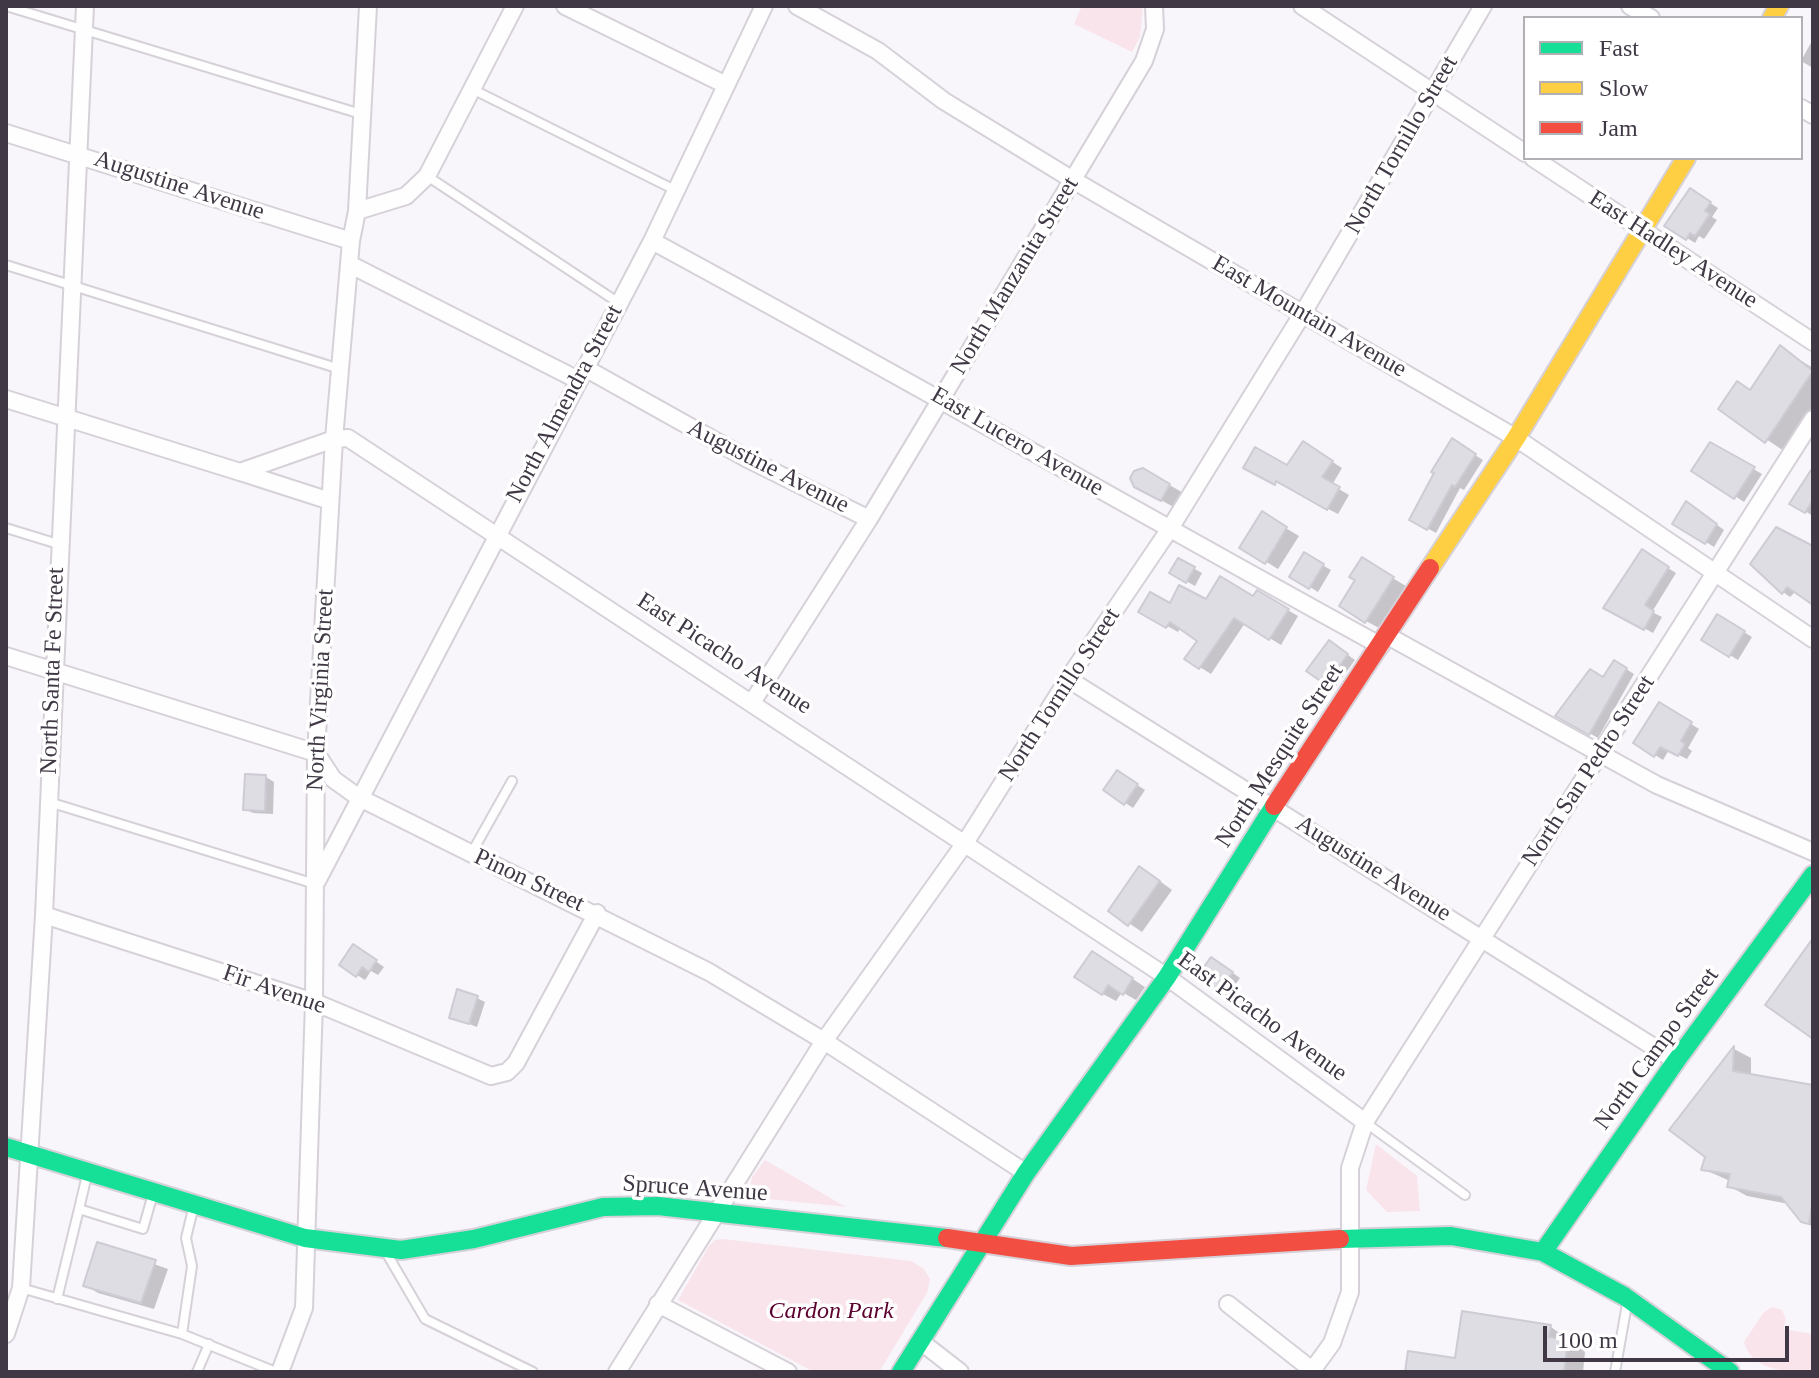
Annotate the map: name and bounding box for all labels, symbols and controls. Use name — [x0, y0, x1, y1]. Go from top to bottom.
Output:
legend — [1523, 16, 1803, 160]
text: Fast — [1599, 35, 1639, 61]
street label: North Tornillo Street — [1339, 51, 1465, 239]
text: Slow — [1599, 75, 1648, 101]
text: Jam — [1599, 115, 1638, 141]
street label: Augustine Avenue — [90, 145, 268, 227]
street label: North Manzanita Street — [945, 172, 1085, 380]
street label: East Hadley Avenue — [1583, 185, 1763, 315]
street label: East Mountain Avenue — [1207, 250, 1411, 384]
street label: North Almendra Street — [501, 300, 629, 508]
street label: East Lucero Avenue — [926, 381, 1108, 503]
street label: Augustine Avenue — [682, 414, 854, 520]
street label: North Santa Fe Street — [35, 567, 71, 775]
street label: East Picacho Avenue — [631, 587, 817, 721]
street label: North Virginia Street — [301, 588, 341, 792]
street label: North Tornillo Street — [993, 603, 1127, 787]
street label: North Mesquite Street — [1210, 659, 1350, 853]
street label: North San Pedro Street — [1516, 670, 1662, 872]
street label: Augustine Avenue — [1290, 810, 1456, 928]
street label: Pinon Street — [469, 843, 589, 919]
street label: East Picacho Avenue — [1172, 946, 1352, 1088]
street label: Fir Avenue — [219, 959, 329, 1021]
street label: North Campo Street — [1589, 962, 1725, 1136]
street label: Spruce Avenue — [621, 1170, 769, 1208]
park label: Cardon Park — [768, 1298, 894, 1326]
scale bar — [1547, 1310, 1793, 1360]
text: 100 m — [1557, 1327, 1618, 1353]

